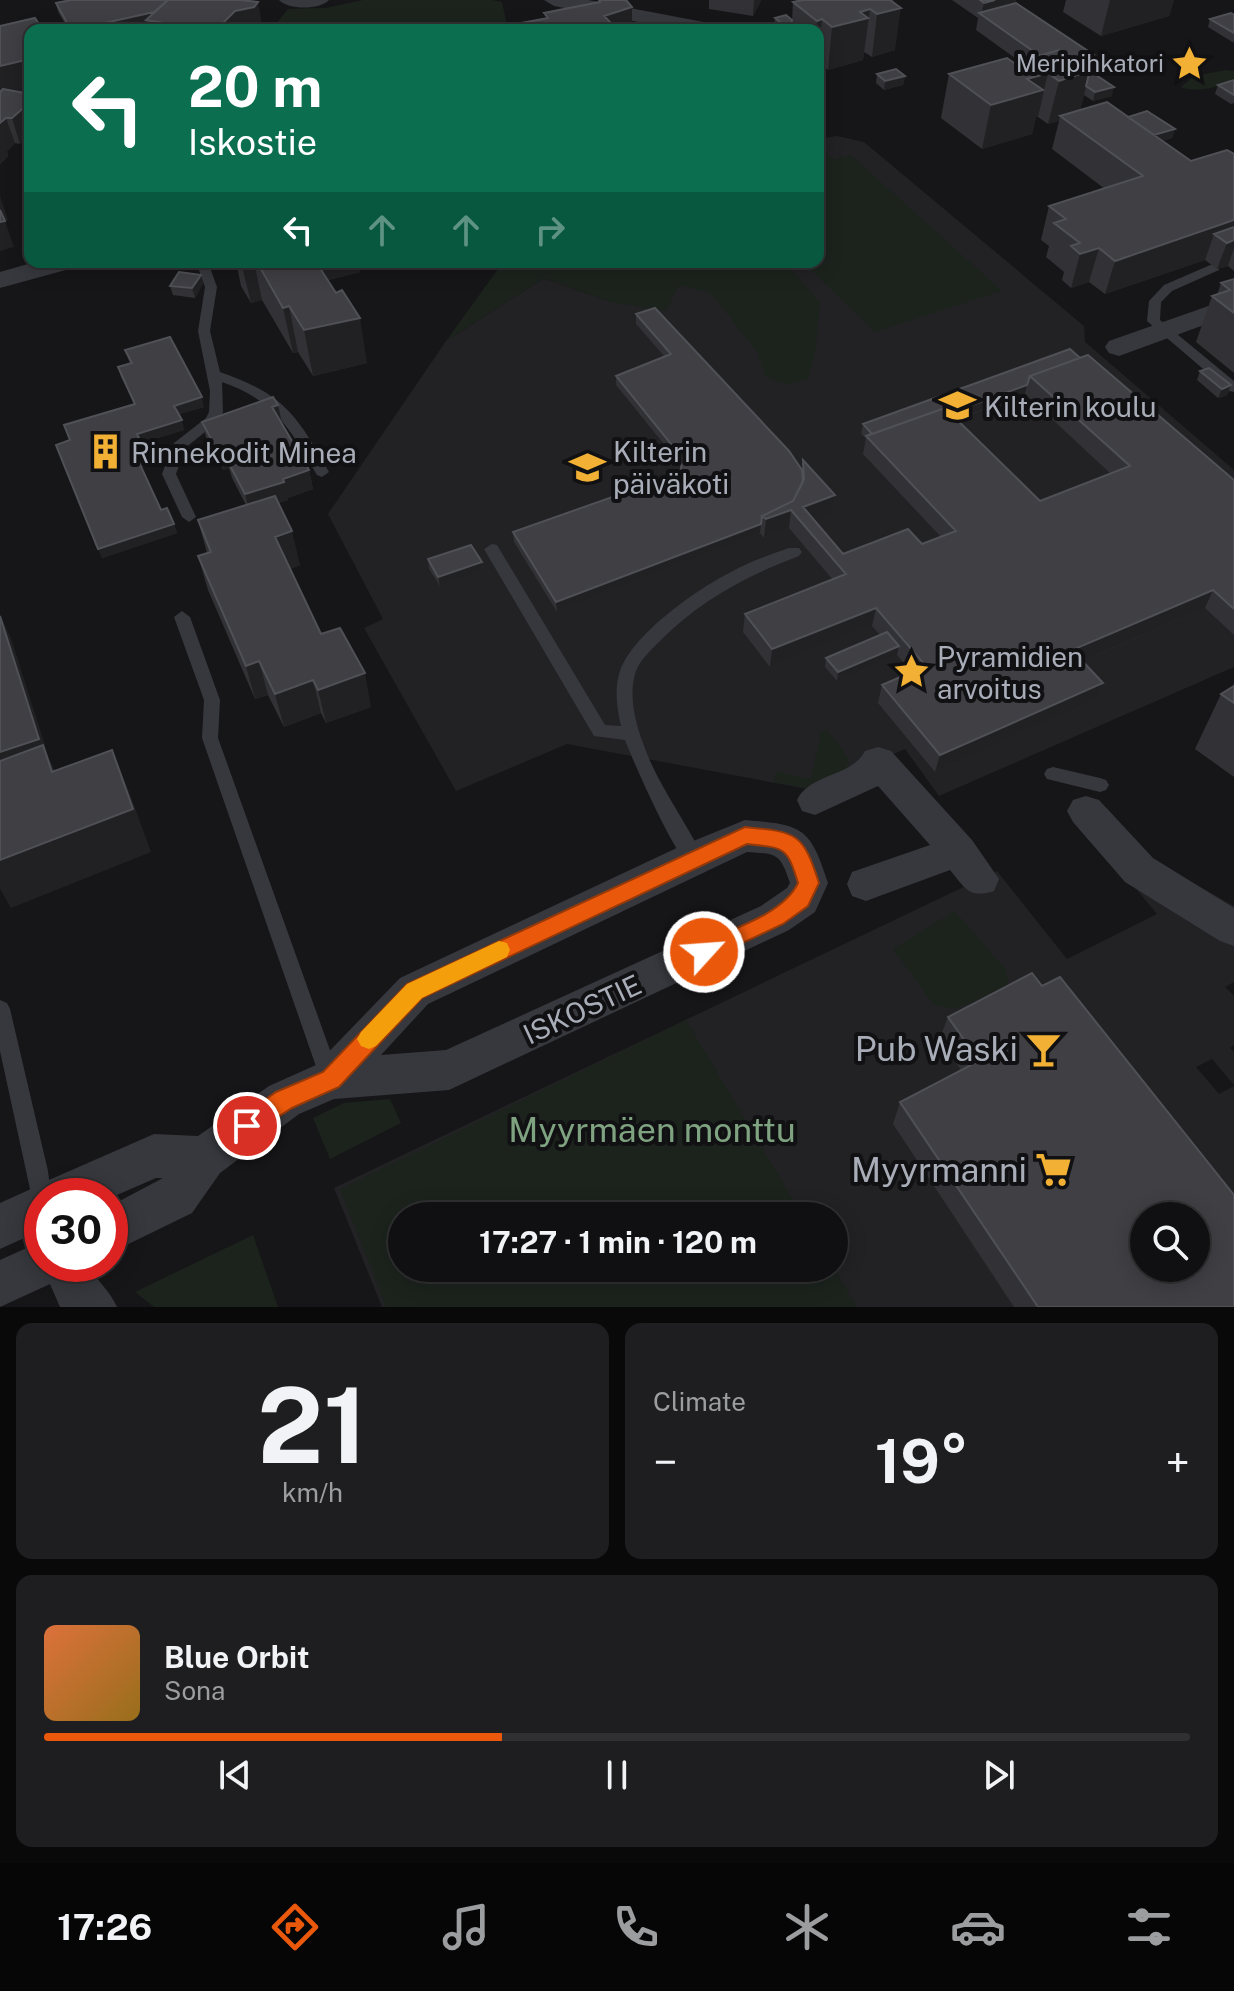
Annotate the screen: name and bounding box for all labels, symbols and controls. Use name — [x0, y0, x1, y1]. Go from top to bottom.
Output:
place icon: Meripihkatori — [1171, 44, 1209, 82]
place label: Meripihkatori — [1016, 49, 1164, 77]
text: 20 m — [188, 54, 322, 120]
icon: left — [56, 56, 160, 160]
text: Iskostie — [188, 121, 317, 163]
icon: left — [276, 208, 320, 252]
icon: ahead — [360, 208, 404, 252]
icon: ahead — [444, 208, 488, 252]
icon: right — [528, 208, 572, 252]
school or university icon: Kilterin koulu — [939, 387, 977, 425]
place label: Kilterin koulu — [984, 390, 1157, 423]
building icon: Rinnekodit Minea — [86, 433, 124, 471]
place label: Kilterin päiväkoti — [613, 435, 729, 500]
place label: Rinnekodit Minea — [131, 436, 357, 469]
school or university icon: Kilterin päiväkoti — [568, 448, 606, 486]
place label: Pyramidien arvoitus — [937, 640, 1083, 705]
place icon: Pyramidien arvoitus — [892, 653, 930, 691]
position arrow — [662, 910, 746, 994]
street label: ISKOSTIE — [518, 967, 646, 1051]
place label: Pub Waski — [855, 1029, 1018, 1069]
bar icon: Pub Waski — [1025, 1030, 1063, 1068]
pin — [213, 1092, 281, 1160]
icon: arrive — [225, 1104, 269, 1148]
park label: Myyrmäen monttu — [508, 1110, 796, 1150]
place label: Myyrmanni — [851, 1150, 1027, 1190]
supermarket icon: Myyrmanni — [1034, 1151, 1072, 1189]
speed limit sign: 30 — [24, 1178, 128, 1282]
map controls — [1130, 1202, 1210, 1282]
button: search — [1130, 1202, 1210, 1282]
text: 17:27 · 1 min · 120 m — [479, 1224, 757, 1260]
text: 21 — [257, 1364, 368, 1486]
text: Climate — [653, 1386, 746, 1417]
text: 19° — [875, 1426, 968, 1497]
text: − — [653, 1436, 677, 1488]
text: + — [1166, 1436, 1190, 1488]
text: km/h — [282, 1477, 343, 1508]
text: Blue Orbit — [164, 1639, 310, 1675]
text: Sona — [164, 1675, 225, 1706]
icon: previous — [213, 1753, 257, 1797]
icon: pause — [595, 1753, 639, 1797]
icon: next — [977, 1753, 1021, 1797]
icon: directions — [267, 1899, 323, 1955]
icon: music — [438, 1899, 494, 1955]
icon: phone — [608, 1899, 664, 1955]
icon: climate — [779, 1899, 835, 1955]
icon: car — [950, 1899, 1006, 1955]
icon: filters — [1121, 1899, 1177, 1955]
text: 17:26 — [57, 1906, 152, 1948]

